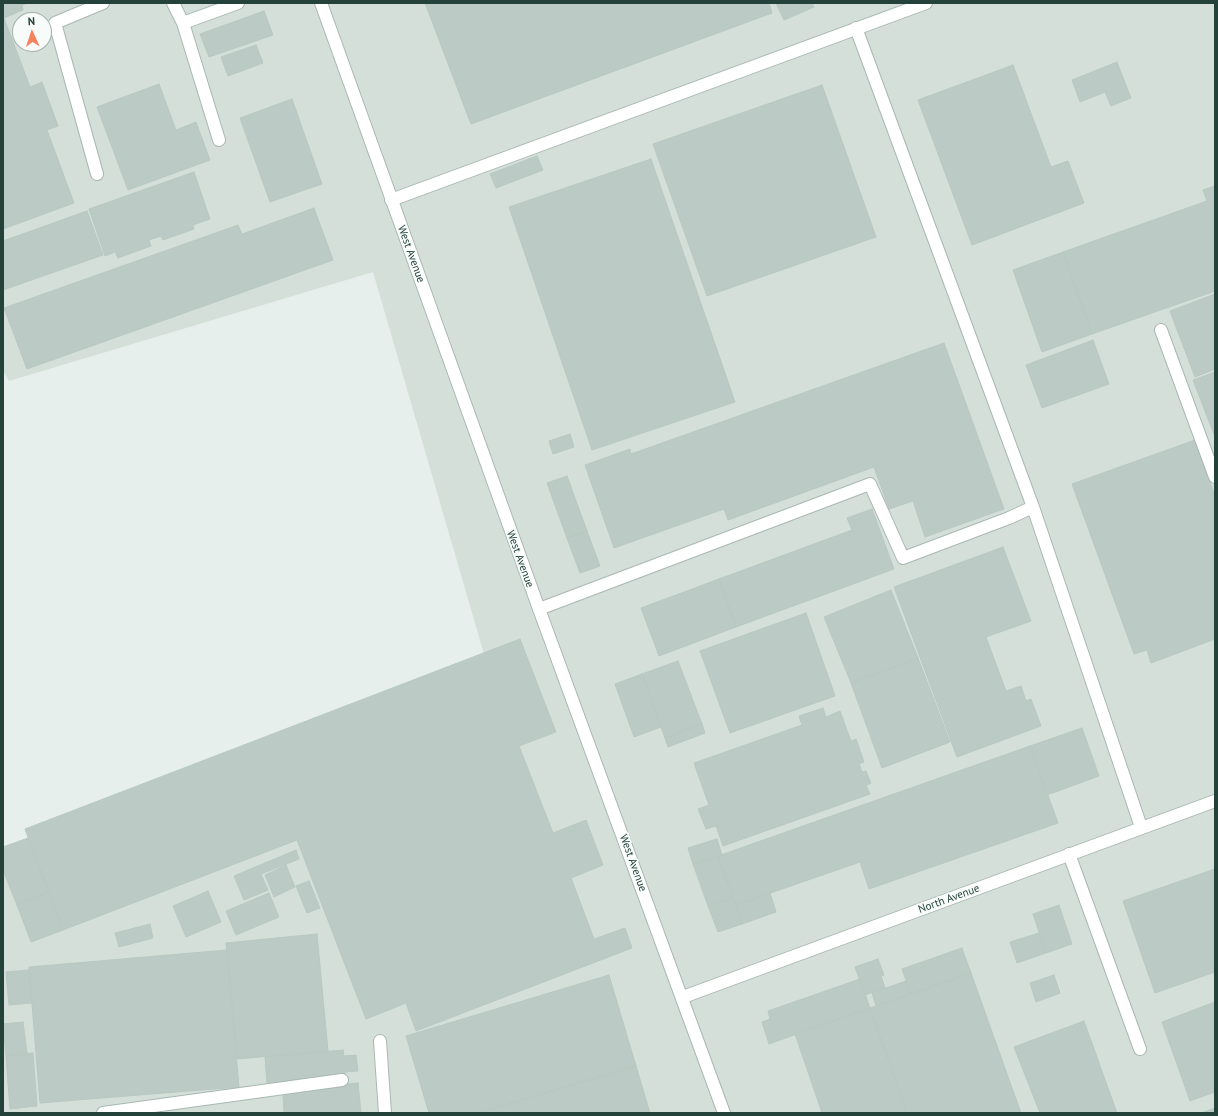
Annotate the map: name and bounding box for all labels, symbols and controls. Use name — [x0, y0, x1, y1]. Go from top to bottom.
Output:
north arrow — [12, 12, 52, 52]
text: N — [27, 14, 35, 28]
street label: West Avenue — [395, 224, 427, 284]
street label: West Avenue — [504, 529, 536, 589]
street label: West Avenue — [617, 833, 649, 893]
street label: North Avenue — [916, 882, 982, 916]

